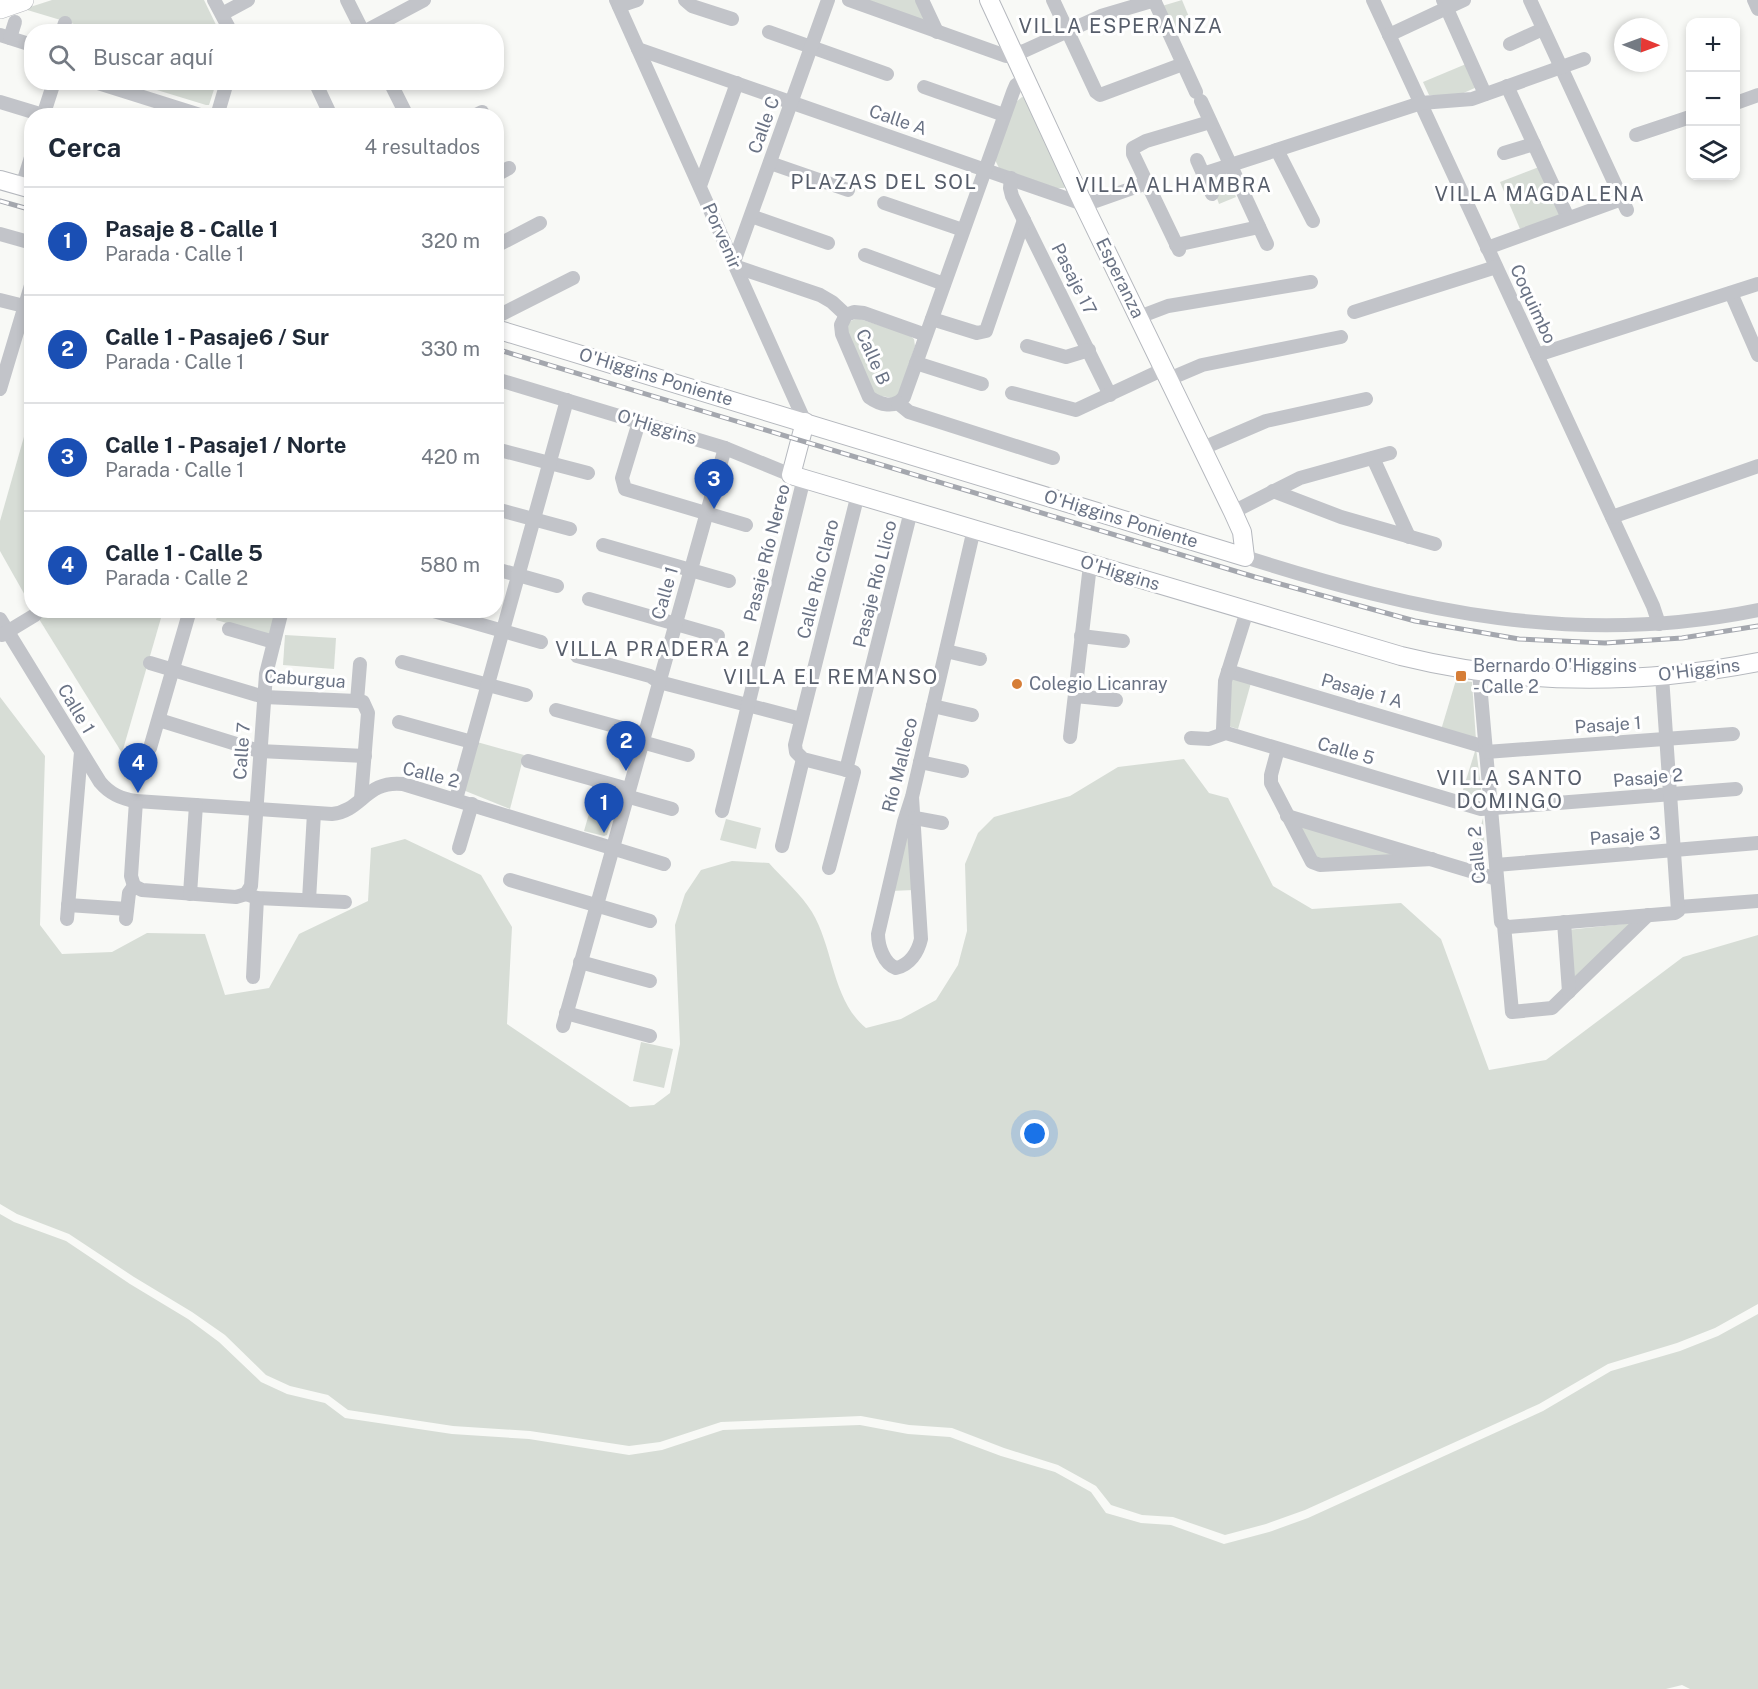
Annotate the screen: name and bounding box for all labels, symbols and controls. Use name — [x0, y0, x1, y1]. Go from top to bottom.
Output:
district label: VILLA ESPERANZA — [1018, 14, 1224, 38]
north arrow — [1614, 18, 1668, 72]
map controls — [1686, 18, 1740, 180]
button: + — [1686, 18, 1740, 72]
search box — [24, 24, 504, 90]
icon: search — [45, 41, 78, 74]
text: Buscar aquí — [93, 44, 213, 70]
button: − — [1686, 72, 1740, 126]
street label: Calle C — [744, 93, 784, 156]
street label: Calle A — [867, 100, 930, 139]
button: layers — [1686, 126, 1740, 180]
text: Cerca — [48, 132, 121, 163]
text: 4 resultados — [364, 135, 480, 159]
district label: PLAZAS DEL SOL — [790, 170, 978, 194]
district label: VILLA ALHAMBRA — [1076, 173, 1272, 197]
district label: VILLA MAGDALENA — [1435, 182, 1645, 206]
street label: Porvenir — [699, 200, 746, 272]
text: Pasaje 8 - Calle 1 — [105, 216, 278, 242]
text: 1 — [63, 229, 72, 253]
text: 320 m — [421, 229, 480, 253]
street label: Esperanza — [1092, 234, 1149, 321]
street label: Pasaje 17 — [1047, 239, 1101, 318]
text: Parada · Calle 1 — [105, 242, 245, 266]
street label: Coquimbo — [1506, 261, 1561, 347]
text: Calle 1 - Pasaje6 / Sur — [105, 324, 329, 350]
street label: Calle B — [852, 326, 895, 388]
text: 2 — [61, 337, 74, 361]
text: 330 m — [421, 337, 480, 361]
street label: O'Higgins Poniente — [577, 343, 736, 410]
text: Parada · Calle 1 — [105, 350, 245, 374]
street label: O'Higgins — [615, 404, 699, 449]
text: Calle 1 - Pasaje1 / Norte — [105, 432, 346, 458]
text: 3 — [61, 445, 74, 469]
text: 420 m — [421, 445, 480, 469]
text: Parada · Calle 1 — [105, 458, 245, 482]
pin: 3 — [694, 460, 734, 509]
street label: Pasaje Río Nereo — [739, 482, 794, 624]
street label: O'Higgins Poniente — [1042, 485, 1201, 552]
street label: Calle Río Claro — [793, 517, 843, 641]
street label: Pasaje Río Llico — [849, 518, 900, 650]
text: Calle 1 - Calle 5 — [105, 540, 263, 566]
street label: O'Higgins — [1078, 550, 1162, 595]
text: 4 — [61, 553, 74, 577]
text: 580 m — [420, 553, 480, 577]
street label: Calle 1 — [647, 564, 682, 622]
text: Parada · Calle 2 — [105, 566, 248, 590]
district label: VILLA PRADERA 2 — [555, 637, 751, 661]
street label: O'Higgins — [1657, 654, 1741, 685]
place label: Bernardo O'Higgins - Calle 2 — [1473, 655, 1637, 697]
street label: Caburgua — [264, 665, 346, 692]
district label: VILLA EL REMANSO — [723, 665, 939, 689]
street label: Pasaje 1 A — [1319, 669, 1406, 712]
marker: Bernardo O'Higgins - Calle 2 — [1454, 669, 1468, 683]
place label: Colegio Licanray — [1029, 673, 1168, 694]
marker: Colegio Licanray — [1010, 677, 1024, 691]
street label: Calle 1 — [53, 680, 99, 737]
street label: Pasaje 1 — [1574, 712, 1642, 737]
street label: Río Malleco — [878, 715, 921, 814]
street label: Calle 7 — [229, 721, 254, 780]
pin: 2 — [606, 722, 646, 771]
street label: Calle 5 — [1315, 732, 1377, 769]
pin: 4 — [118, 744, 158, 793]
street label: Calle 2 — [401, 757, 462, 792]
street label: Pasaje 2 — [1612, 764, 1684, 791]
district label: VILLA SANTO DOMINGO — [1437, 766, 1583, 813]
pin: 1 — [584, 784, 624, 833]
street label: Pasaje 3 — [1589, 822, 1661, 849]
street label: Calle 2 — [1464, 825, 1489, 885]
your location — [1020, 1119, 1049, 1148]

